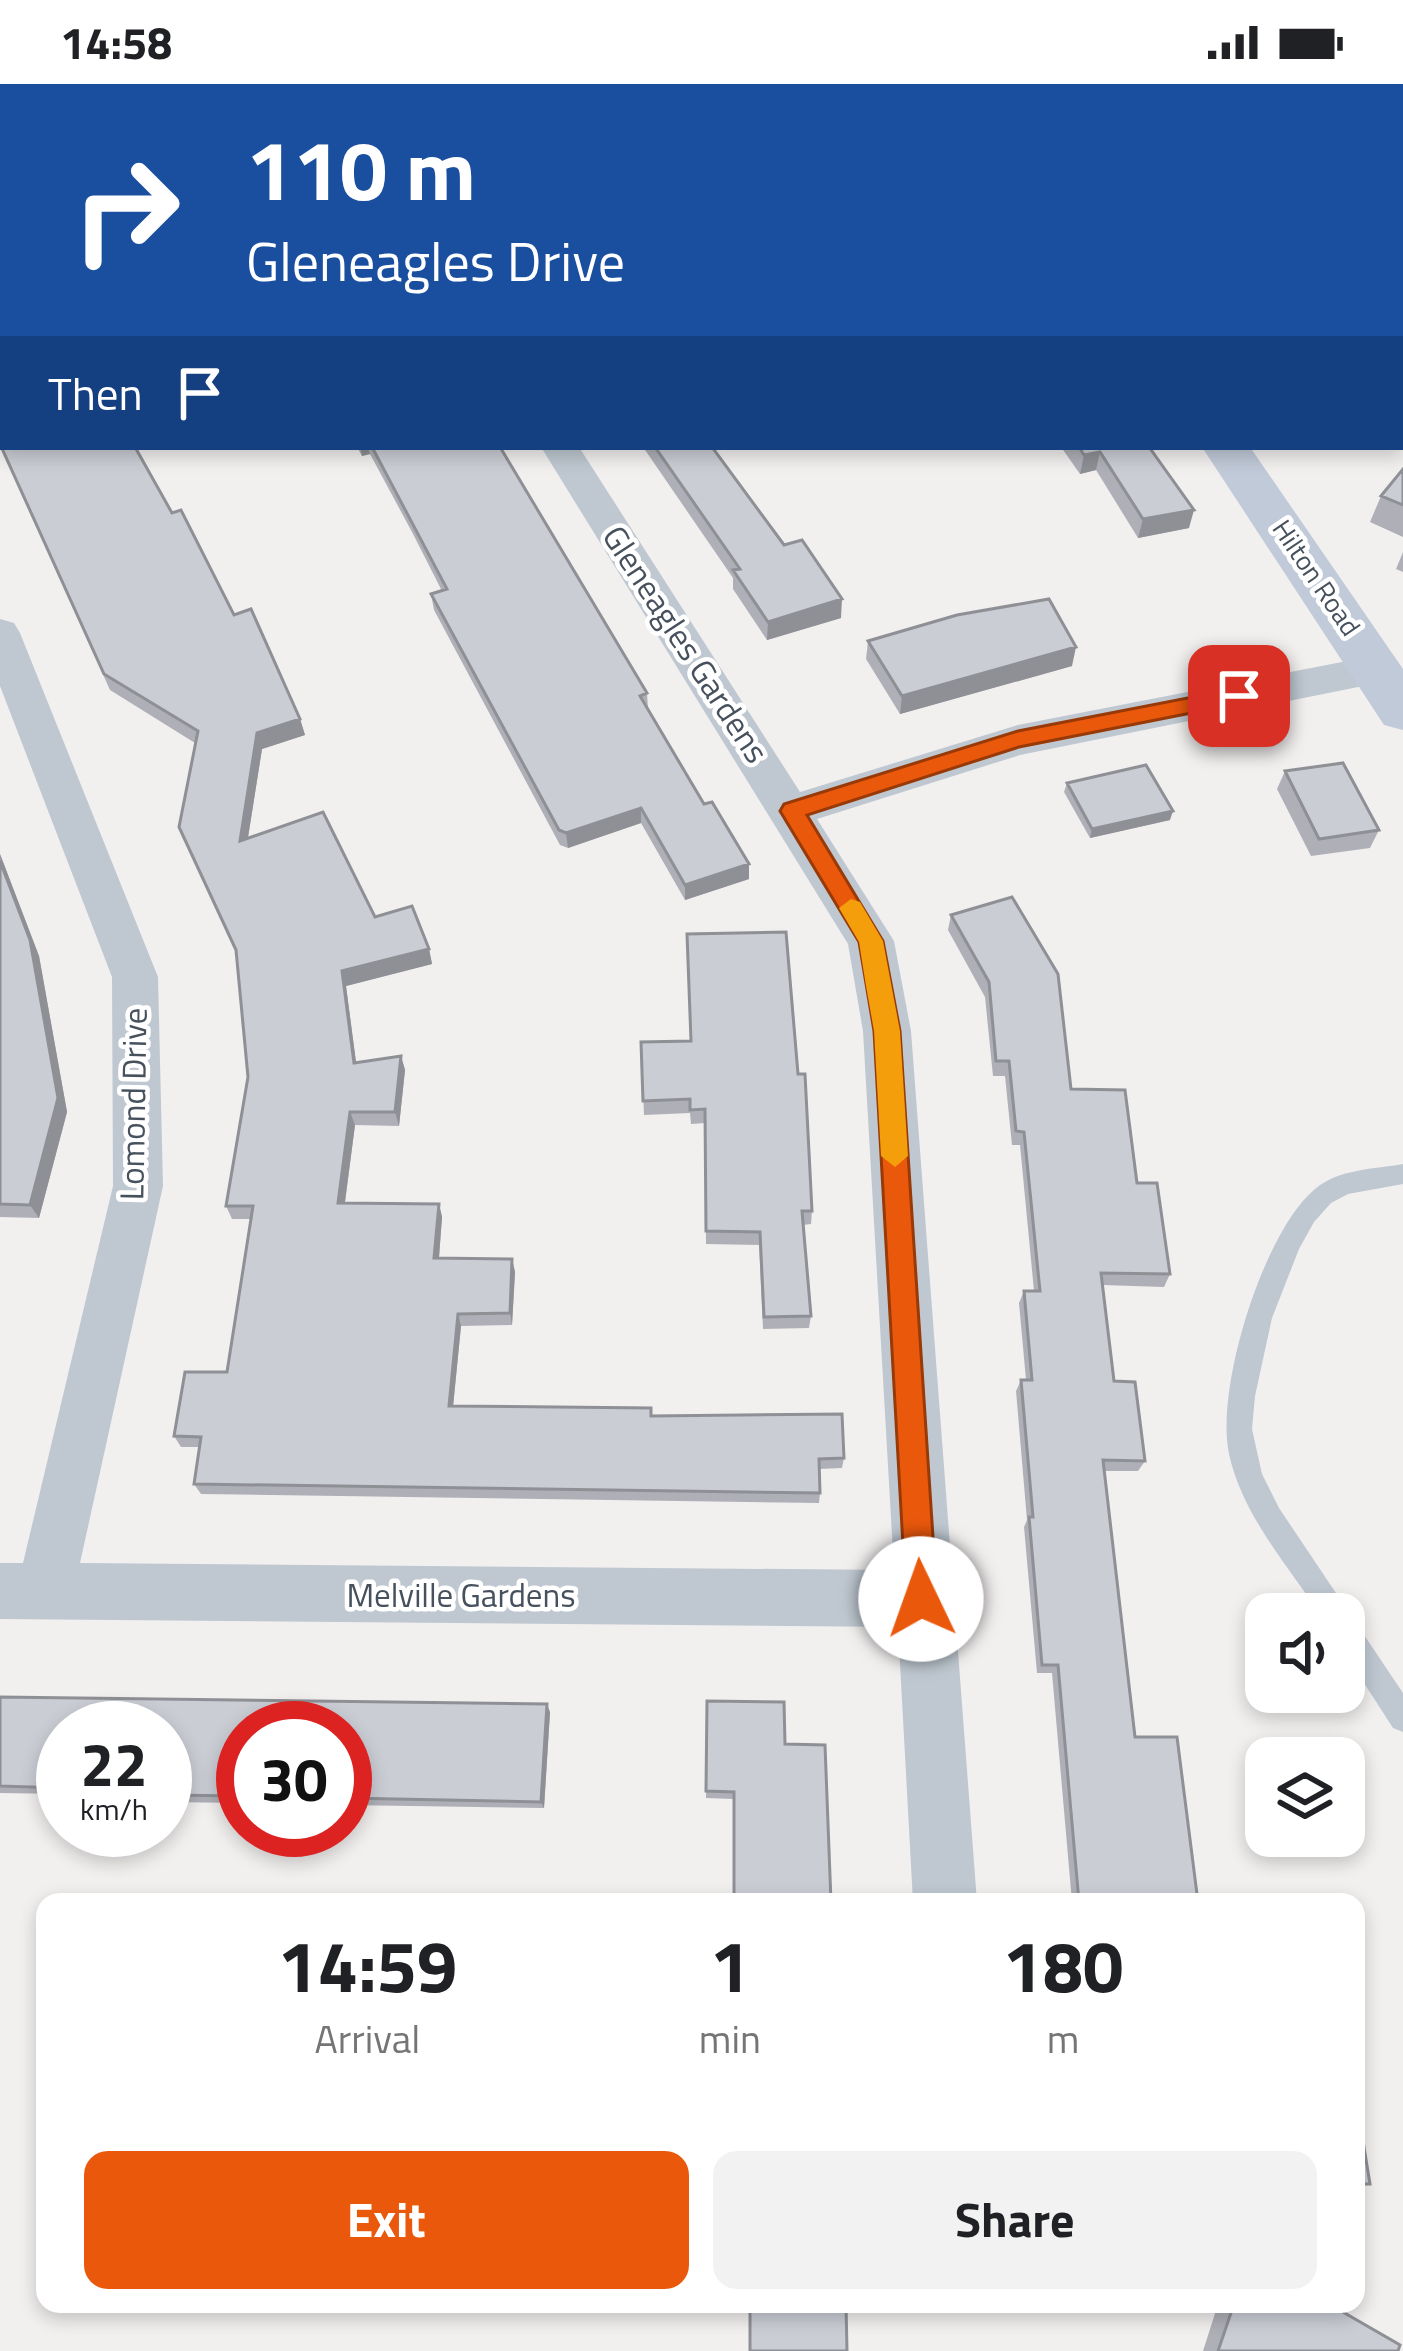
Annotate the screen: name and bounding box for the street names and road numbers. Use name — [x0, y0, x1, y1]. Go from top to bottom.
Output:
street label: Hilton Road — [1263, 511, 1371, 644]
street label: Gleneagles Gardens — [590, 515, 782, 773]
street label: Lomond Drive — [106, 1007, 160, 1201]
street label: Melville Gardens — [346, 1570, 576, 1620]

